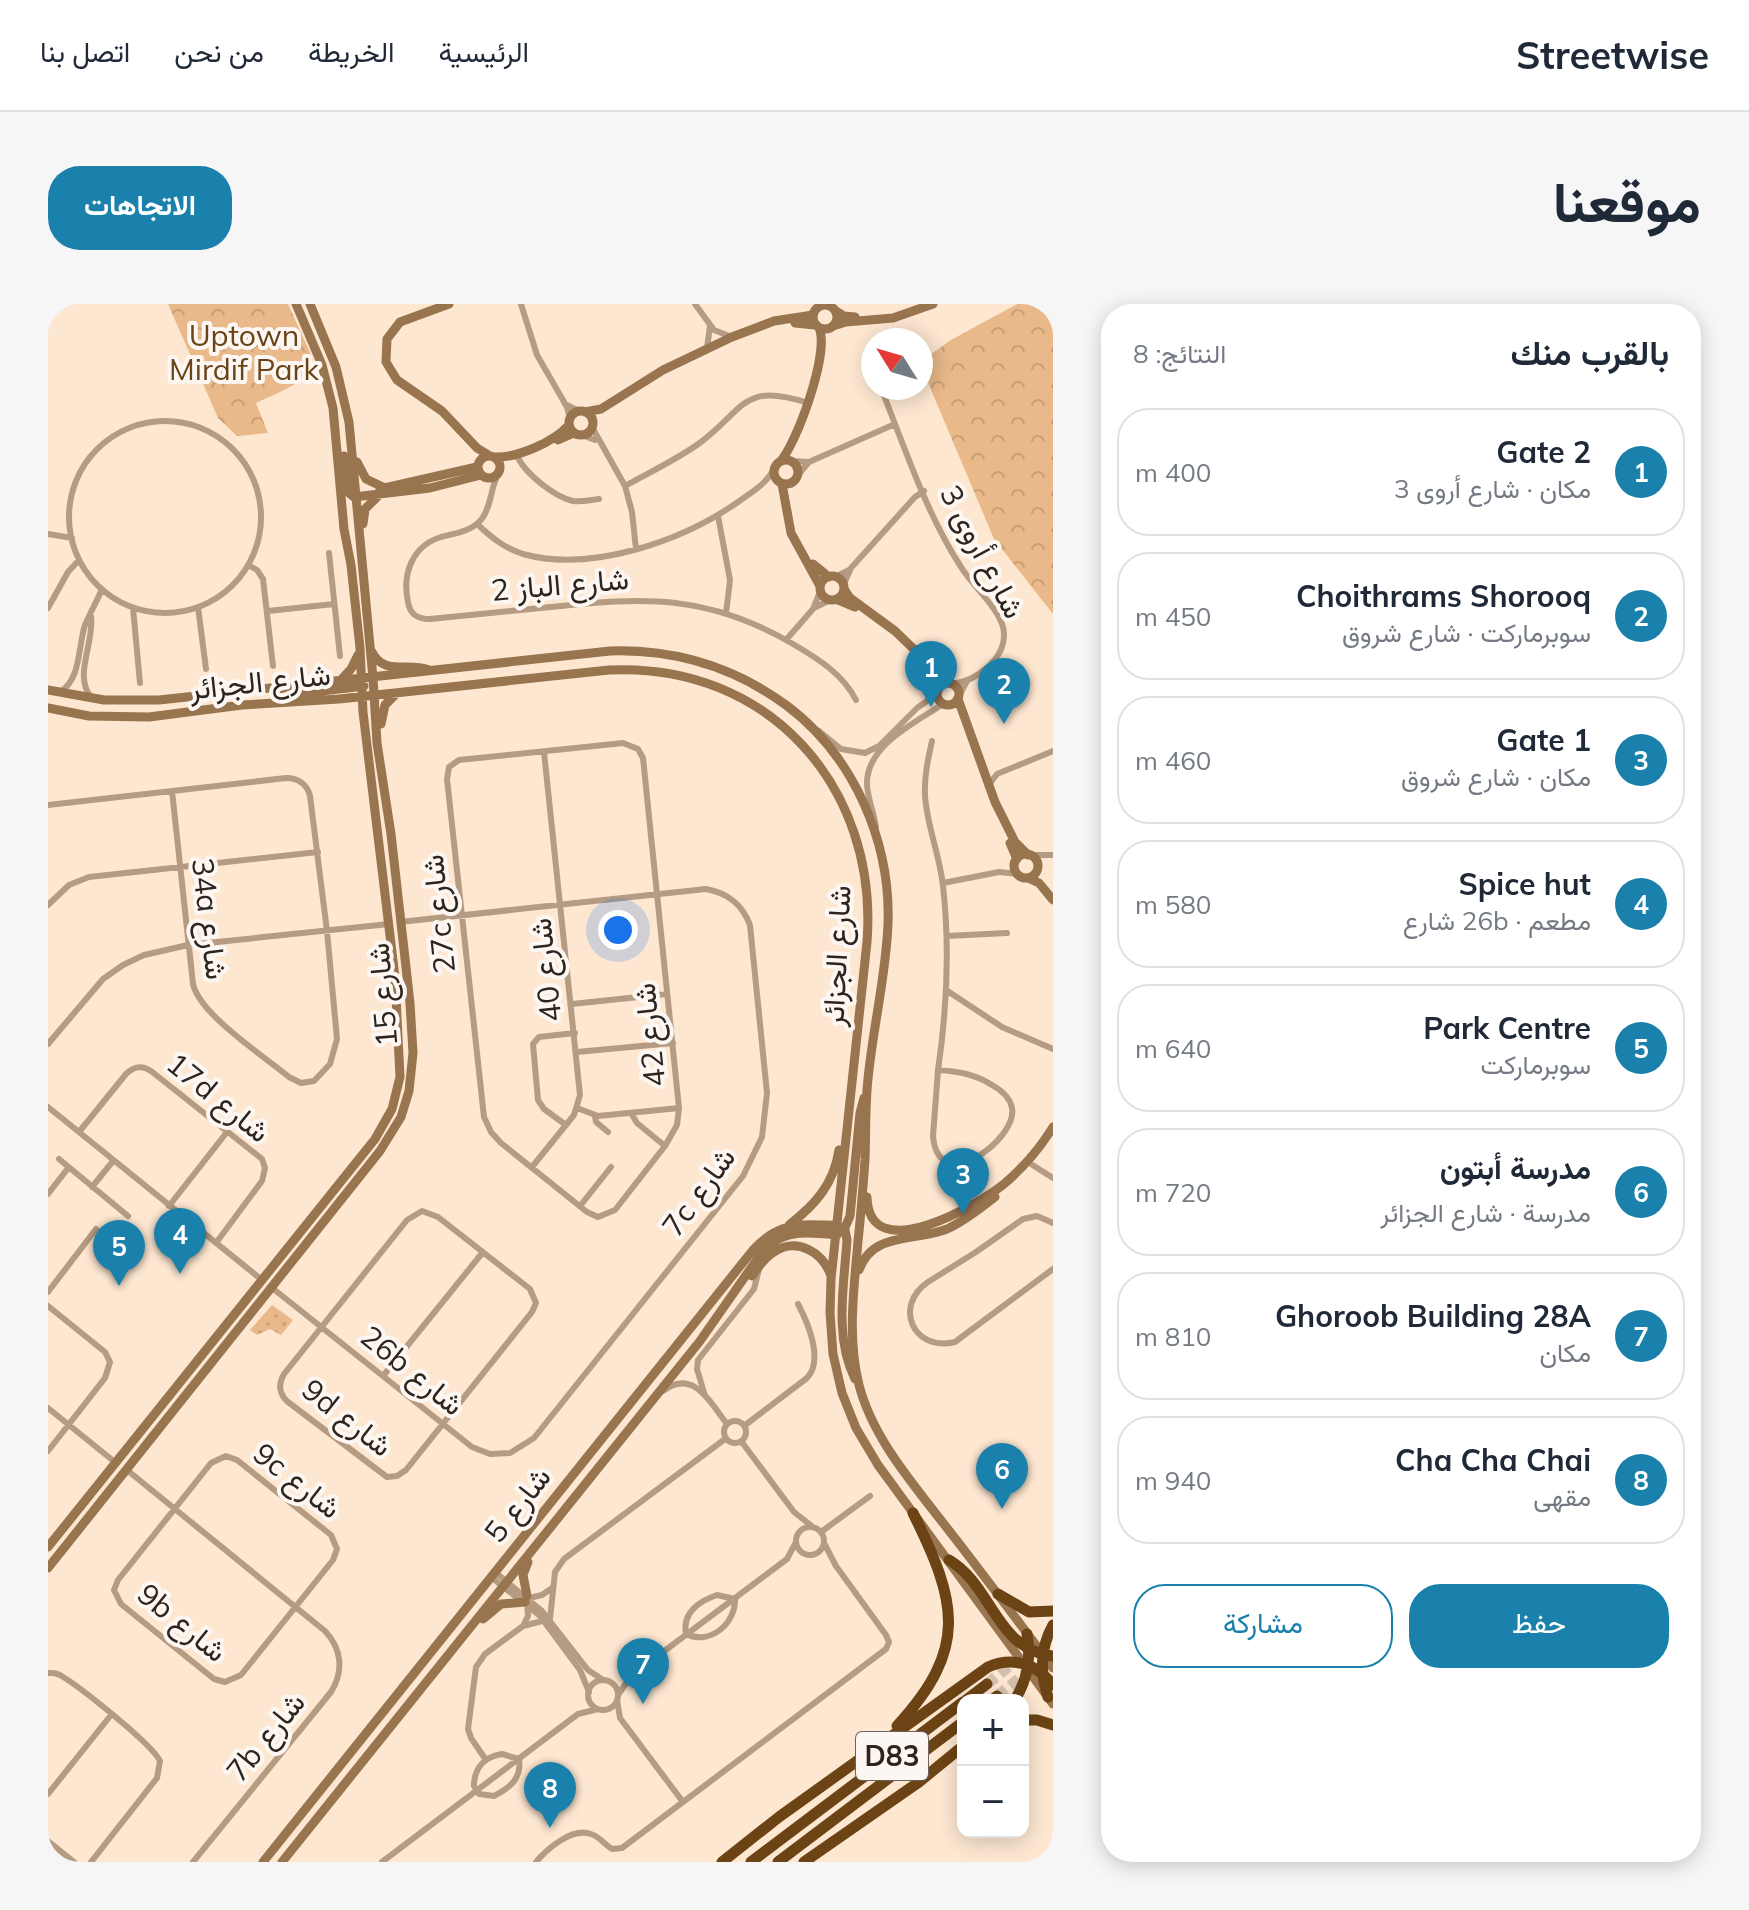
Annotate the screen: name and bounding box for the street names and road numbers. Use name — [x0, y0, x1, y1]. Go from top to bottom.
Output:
street label: شارع أروى 3 — [930, 478, 1034, 626]
street label: شارع الباز 2 — [489, 559, 631, 611]
street label: شارع الجزائر — [187, 655, 332, 709]
street label: 27c شارع — [413, 853, 465, 975]
street label: 34a شارع — [182, 856, 236, 982]
street label: شارع الجزائر — [813, 884, 861, 1029]
street label: شارع 40 — [521, 916, 571, 1024]
street label: شارع 15 — [359, 941, 407, 1049]
street label: شارع 42 — [625, 981, 675, 1089]
street label: 17d شارع — [158, 1044, 278, 1152]
street label: 7c شارع — [653, 1139, 745, 1245]
street label: 26b شارع — [352, 1317, 472, 1425]
street label: 9d شارع — [294, 1370, 400, 1466]
street label: 9c شارع — [245, 1434, 349, 1528]
street label: شارع 5 — [476, 1459, 560, 1551]
street label: 9b شارع — [129, 1575, 235, 1671]
street label: 7b شارع — [218, 1684, 314, 1790]
road number: D83 — [856, 1732, 928, 1780]

